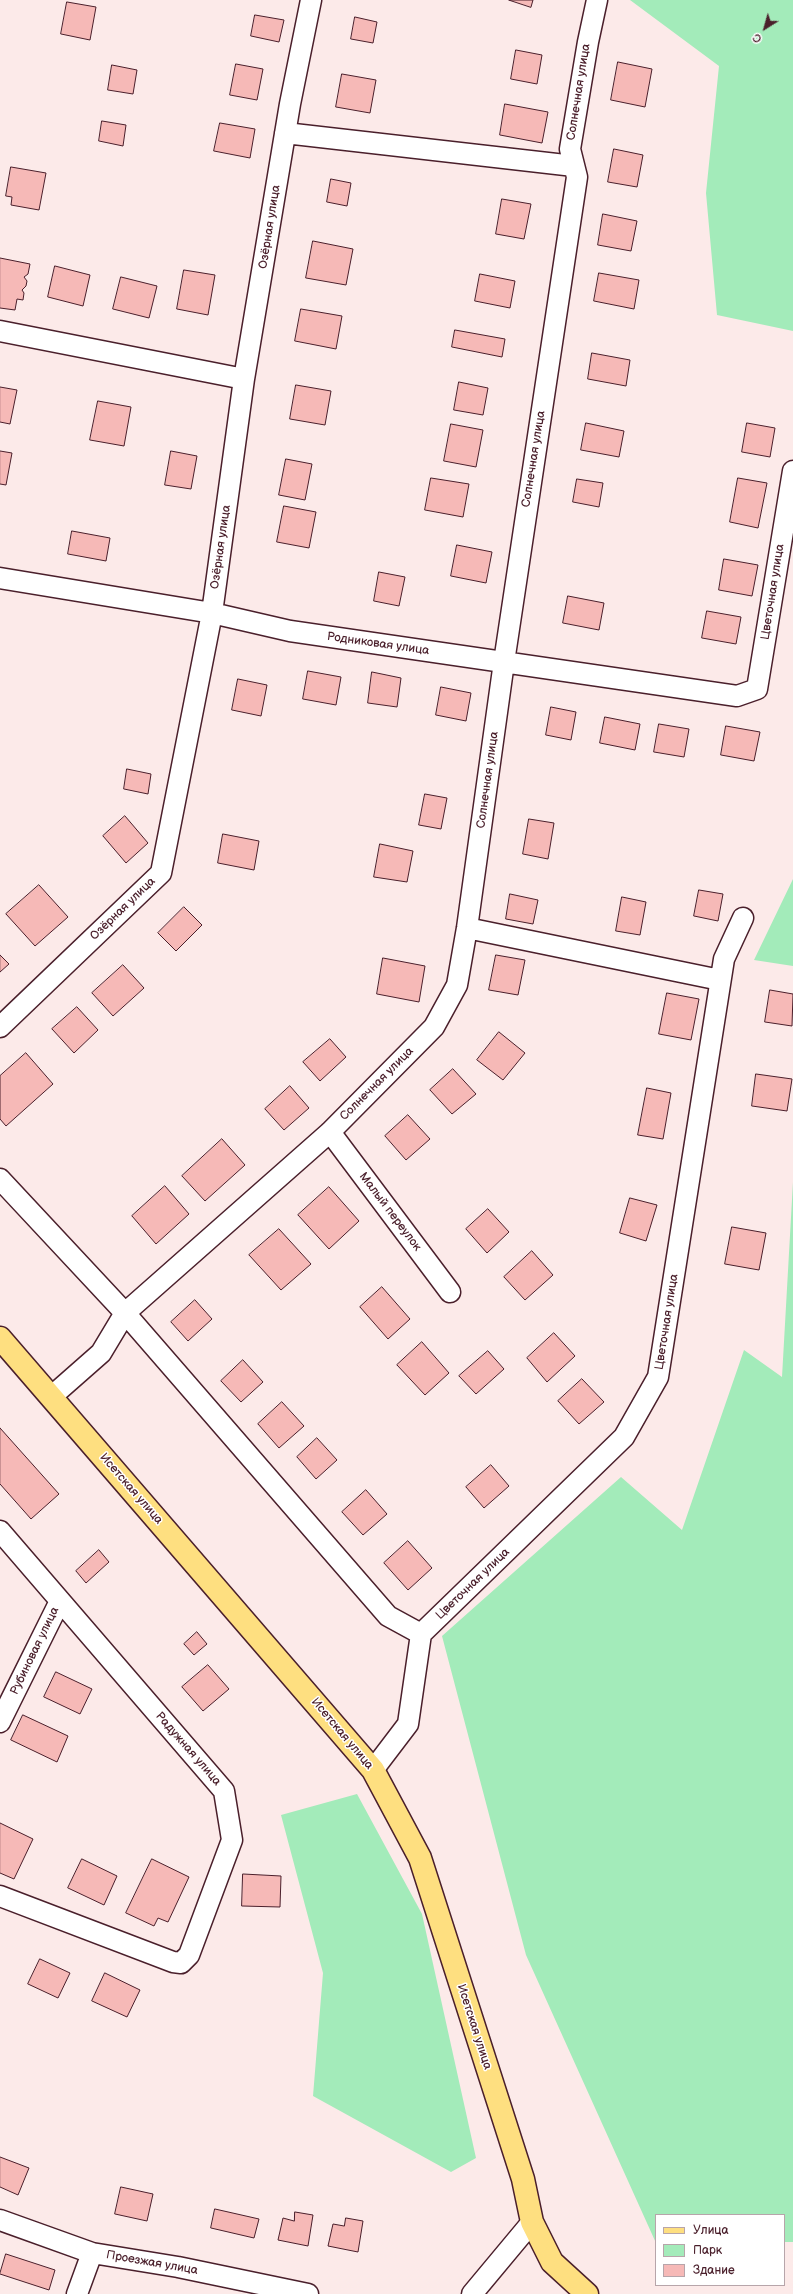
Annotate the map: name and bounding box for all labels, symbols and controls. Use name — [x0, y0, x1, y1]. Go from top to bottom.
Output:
north arrow — [745, 8, 785, 48]
text: С — [751, 30, 764, 45]
street label: Солнечная улица — [564, 43, 594, 141]
street label: Озёрная улица — [256, 184, 284, 270]
street label: Солнечная улица — [519, 410, 549, 508]
street label: Озёрная улица — [208, 504, 234, 590]
street label: Цветочная улица — [758, 543, 788, 641]
street label: Родниковая улица — [326, 630, 430, 658]
street label: Солнечная улица — [474, 731, 502, 829]
street label: Озёрная улица — [88, 874, 158, 944]
street label: Солнечная улица — [337, 1044, 417, 1124]
street label: Малый переулок — [356, 1170, 424, 1254]
street label: Цветочная улица — [652, 1273, 682, 1371]
street label: Исетская улица — [96, 1451, 166, 1527]
street label: Цветочная улица — [433, 1545, 513, 1623]
street label: Рубиновая улица — [8, 1605, 62, 1697]
street label: Исетская улица — [308, 1695, 376, 1773]
street label: Радужная улица — [152, 1709, 224, 1789]
street label: Исетская улица — [453, 1982, 495, 2072]
legend — [655, 2214, 785, 2286]
text: Улица — [693, 2223, 729, 2238]
text: Парк — [693, 2243, 722, 2258]
street label: Проезжая улица — [105, 2248, 199, 2278]
text: Здание — [693, 2263, 735, 2278]

